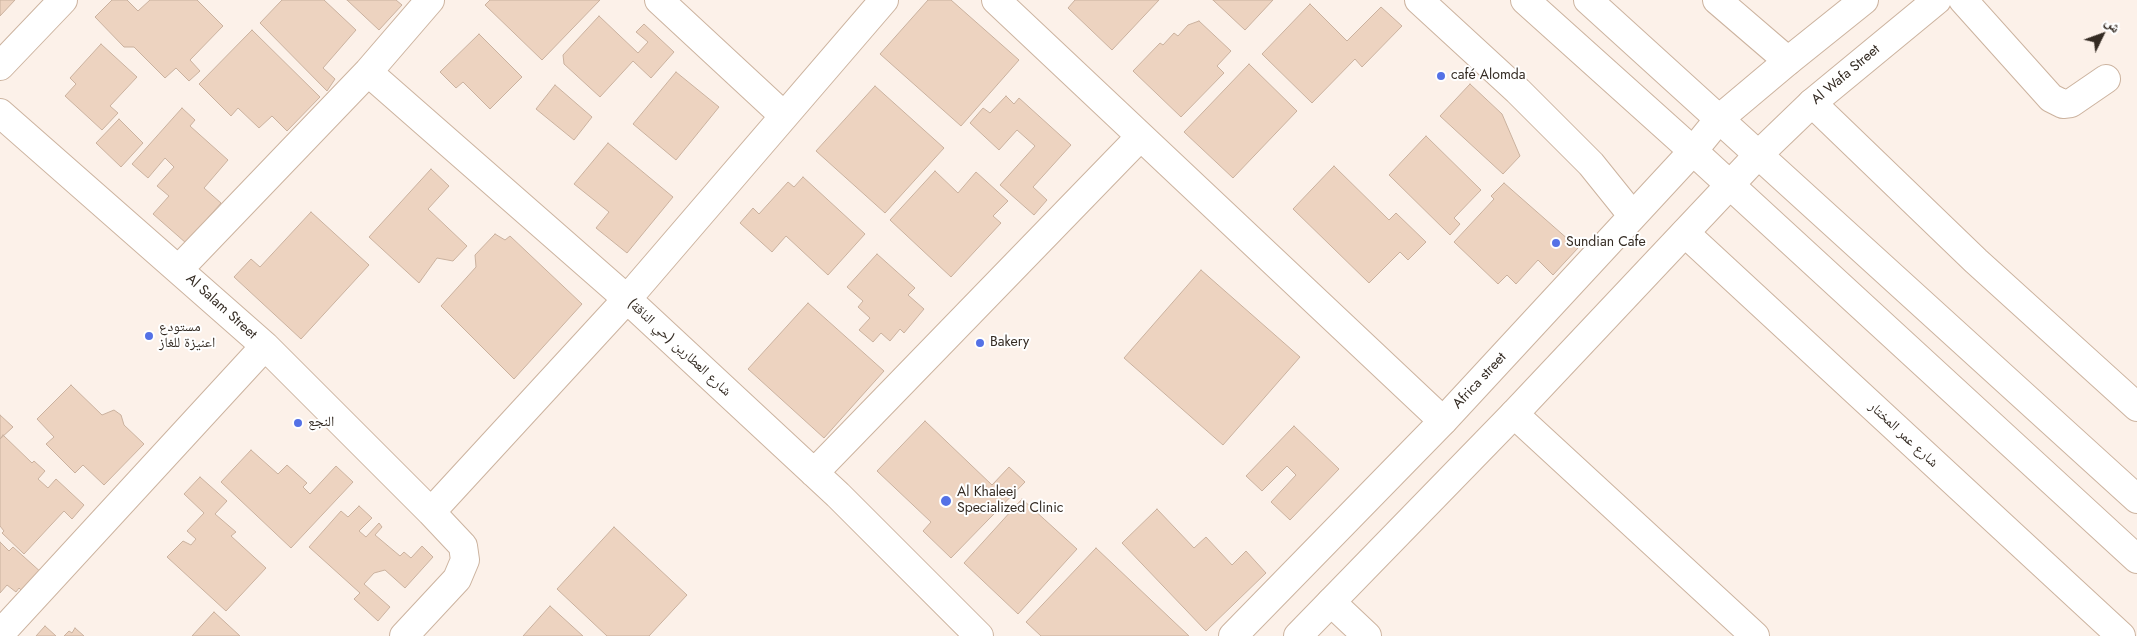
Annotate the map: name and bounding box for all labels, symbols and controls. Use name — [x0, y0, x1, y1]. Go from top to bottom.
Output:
north arrow — [2077, 10, 2127, 60]
text: ش — [2101, 13, 2126, 37]
street label: Al Wafa Street — [1808, 42, 1884, 108]
place label: café Alomda — [1451, 68, 1526, 84]
marker: café Alomda — [1435, 70, 1447, 82]
place label: Sundian Cafe — [1566, 235, 1646, 251]
marker: Sundian Cafe — [1550, 237, 1562, 249]
street label: Al Salam Street — [182, 271, 260, 343]
street label: شارع العطارين (حي الناقة) — [624, 296, 734, 400]
place label: مستودع اعنيزة للغاز — [159, 320, 215, 352]
marker: مستودع اعنيزة للغاز — [143, 330, 155, 342]
place label: Bakery — [990, 335, 1029, 351]
marker: Bakery — [974, 337, 986, 349]
street label: Africa street — [1450, 349, 1510, 413]
street label: شارع عمر المختار — [1865, 399, 1941, 471]
place label: النجع — [308, 415, 334, 431]
marker: النجع — [292, 417, 304, 429]
place label: Al Khaleej Specialized Clinic — [957, 485, 1064, 518]
marker: Al Khaleej Specialized Clinic — [939, 494, 953, 508]

